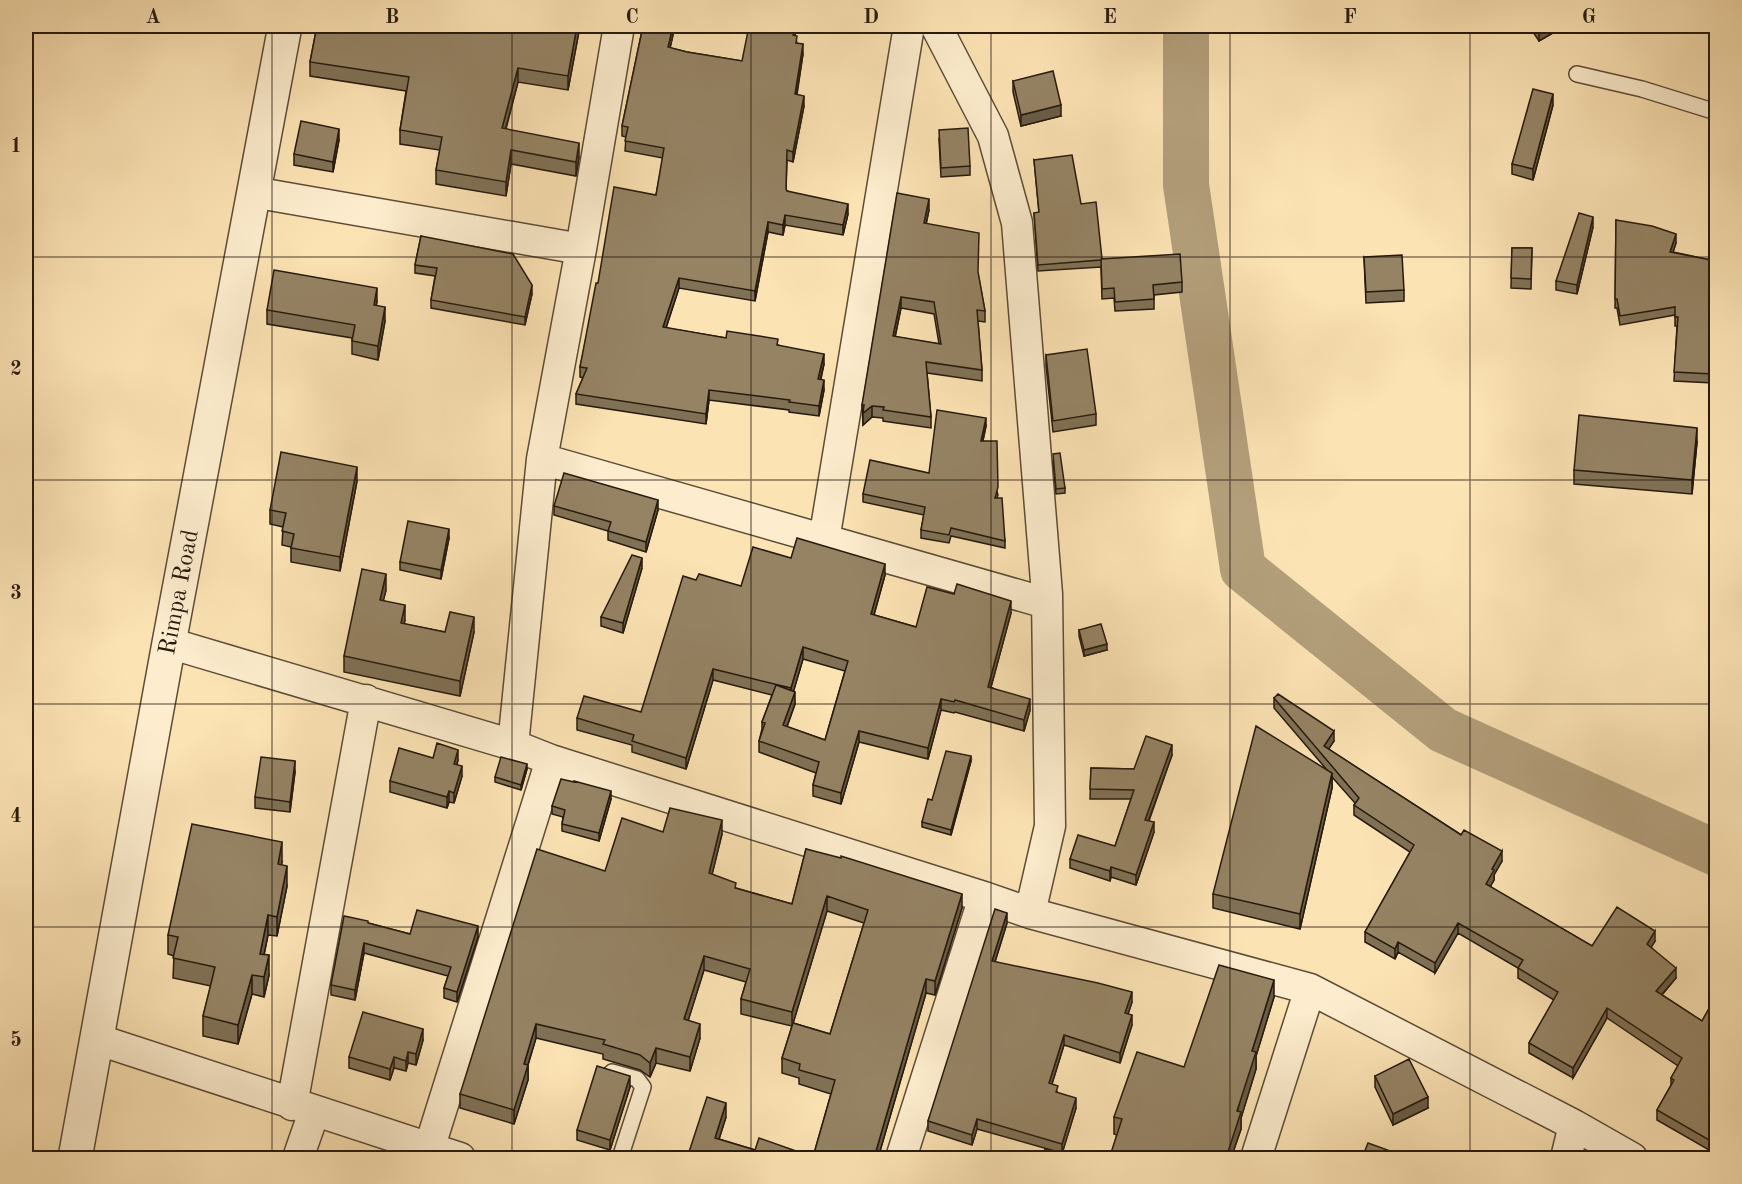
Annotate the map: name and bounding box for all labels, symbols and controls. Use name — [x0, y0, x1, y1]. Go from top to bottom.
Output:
text: A — [145, 8, 161, 28]
text: B — [385, 8, 399, 28]
text: C — [625, 8, 639, 28]
text: D — [863, 8, 879, 28]
text: E — [1103, 8, 1117, 28]
text: F — [1343, 8, 1357, 28]
text: G — [1582, 8, 1596, 28]
text: 1 — [10, 137, 22, 157]
text: 2 — [10, 360, 22, 380]
street label: Rimpa Road — [156, 528, 204, 657]
text: 3 — [10, 584, 22, 604]
text: 4 — [10, 807, 22, 827]
text: 5 — [10, 1030, 22, 1051]

